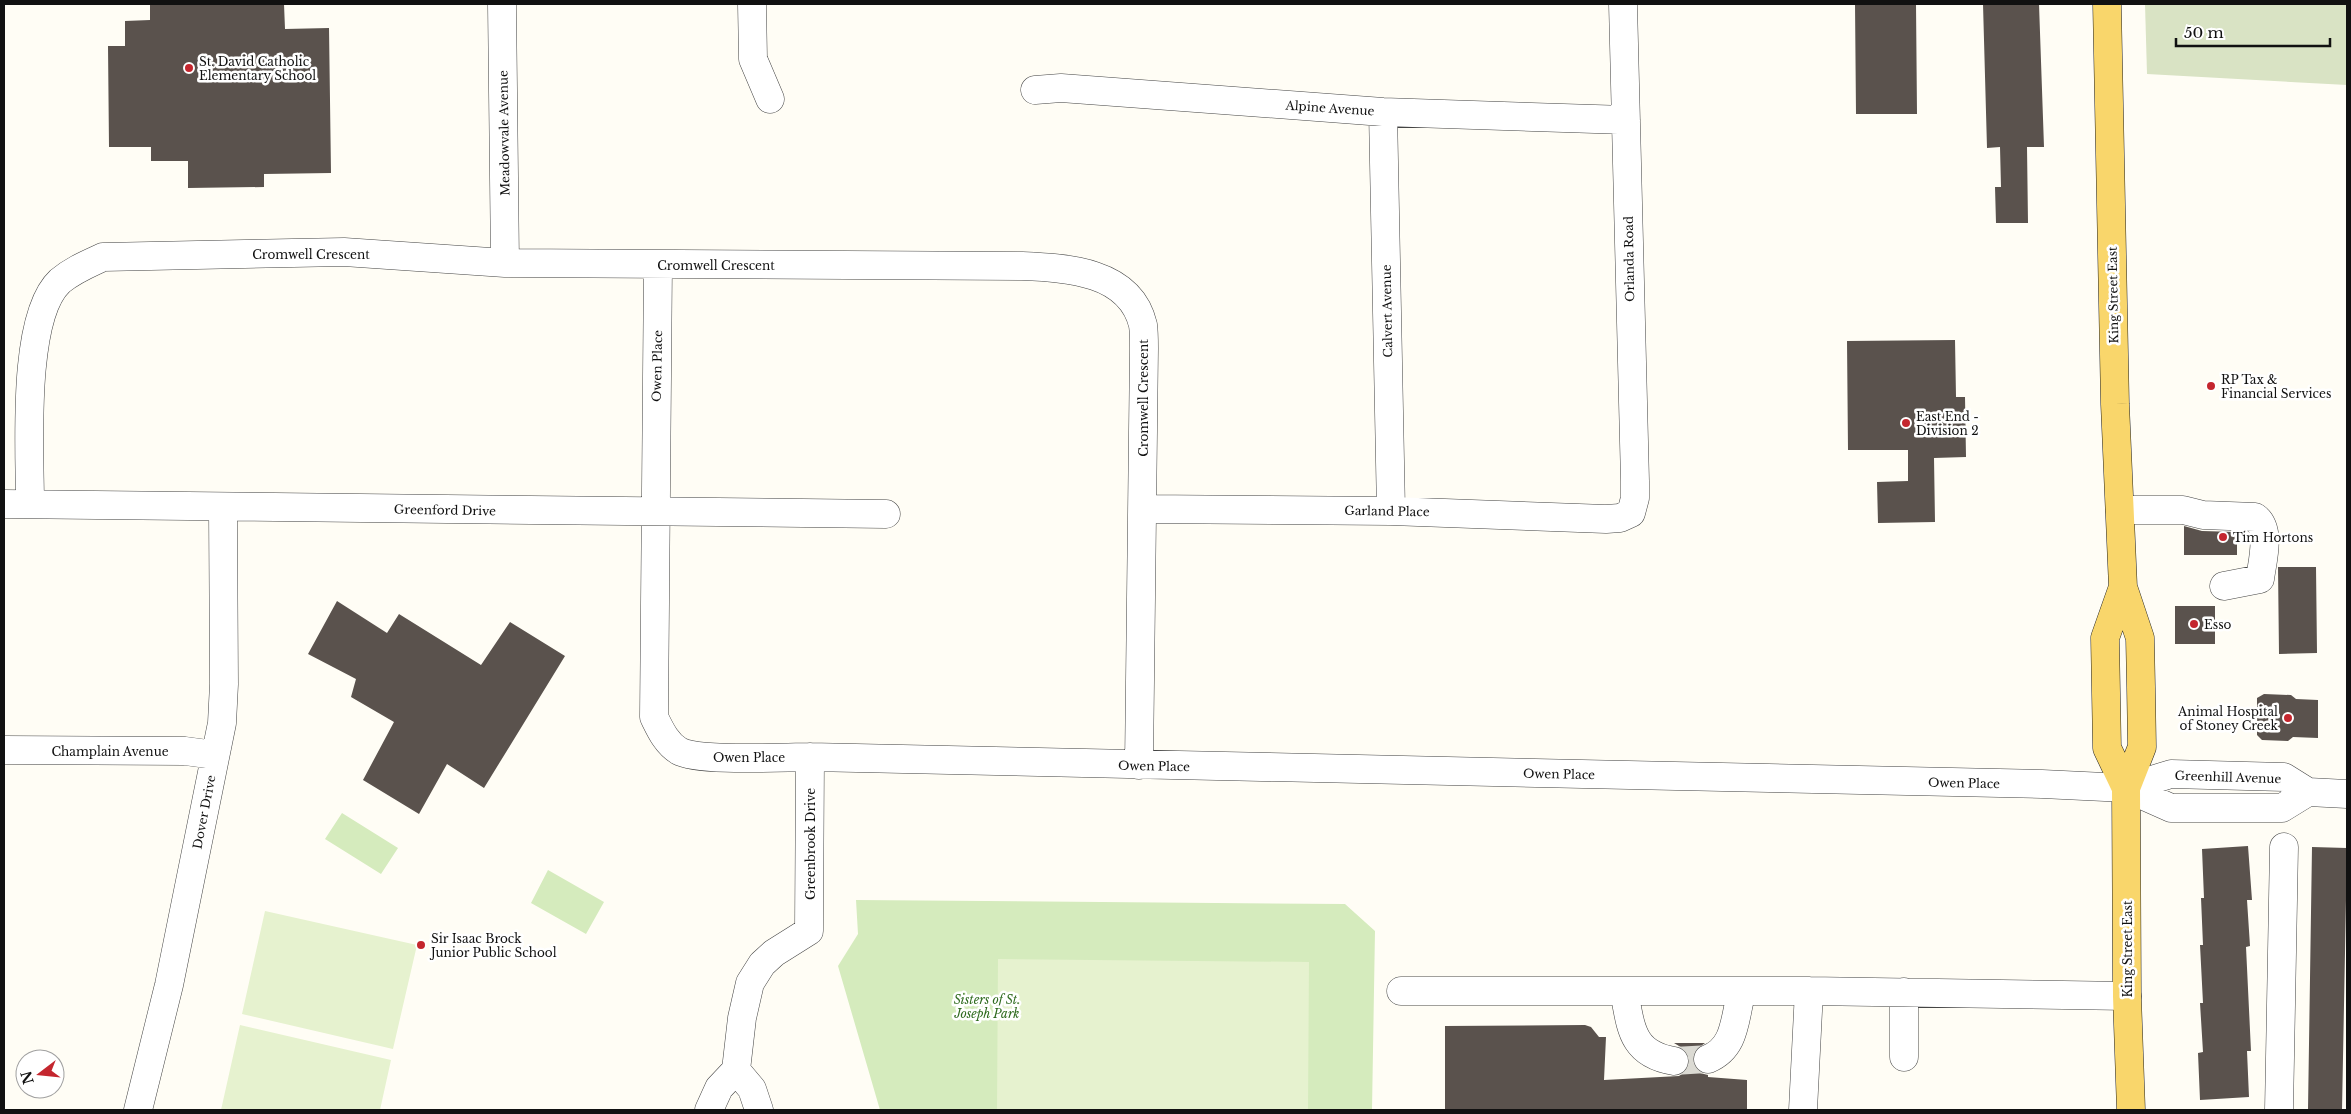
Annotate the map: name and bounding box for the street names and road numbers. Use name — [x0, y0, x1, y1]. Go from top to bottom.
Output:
street label: Meadowvale Avenue — [495, 70, 513, 196]
street label: Alpine Avenue — [1284, 97, 1375, 119]
street label: Orlanda Road — [1621, 216, 1637, 302]
street label: King Street East — [2105, 246, 2121, 344]
street label: Cromwell Crescent — [252, 247, 370, 262]
street label: Cromwell Crescent — [657, 258, 775, 273]
street label: Calvert Avenue — [1379, 264, 1395, 358]
street label: Owen Place — [649, 330, 665, 402]
street label: Cromwell Crescent — [1136, 339, 1151, 457]
street label: Greenford Drive — [394, 502, 496, 518]
street label: Garland Place — [1344, 503, 1430, 519]
street label: Champlain Avenue — [51, 744, 169, 759]
street label: Owen Place — [713, 750, 785, 765]
street label: Owen Place — [1118, 758, 1190, 774]
street label: Owen Place — [1523, 766, 1595, 782]
street label: Greenhill Avenue — [2174, 768, 2282, 786]
street label: Dover Drive — [189, 773, 219, 850]
street label: Owen Place — [1928, 775, 2000, 791]
street label: Greenbrook Drive — [803, 788, 818, 900]
street label: King Street East — [2120, 900, 2135, 998]

